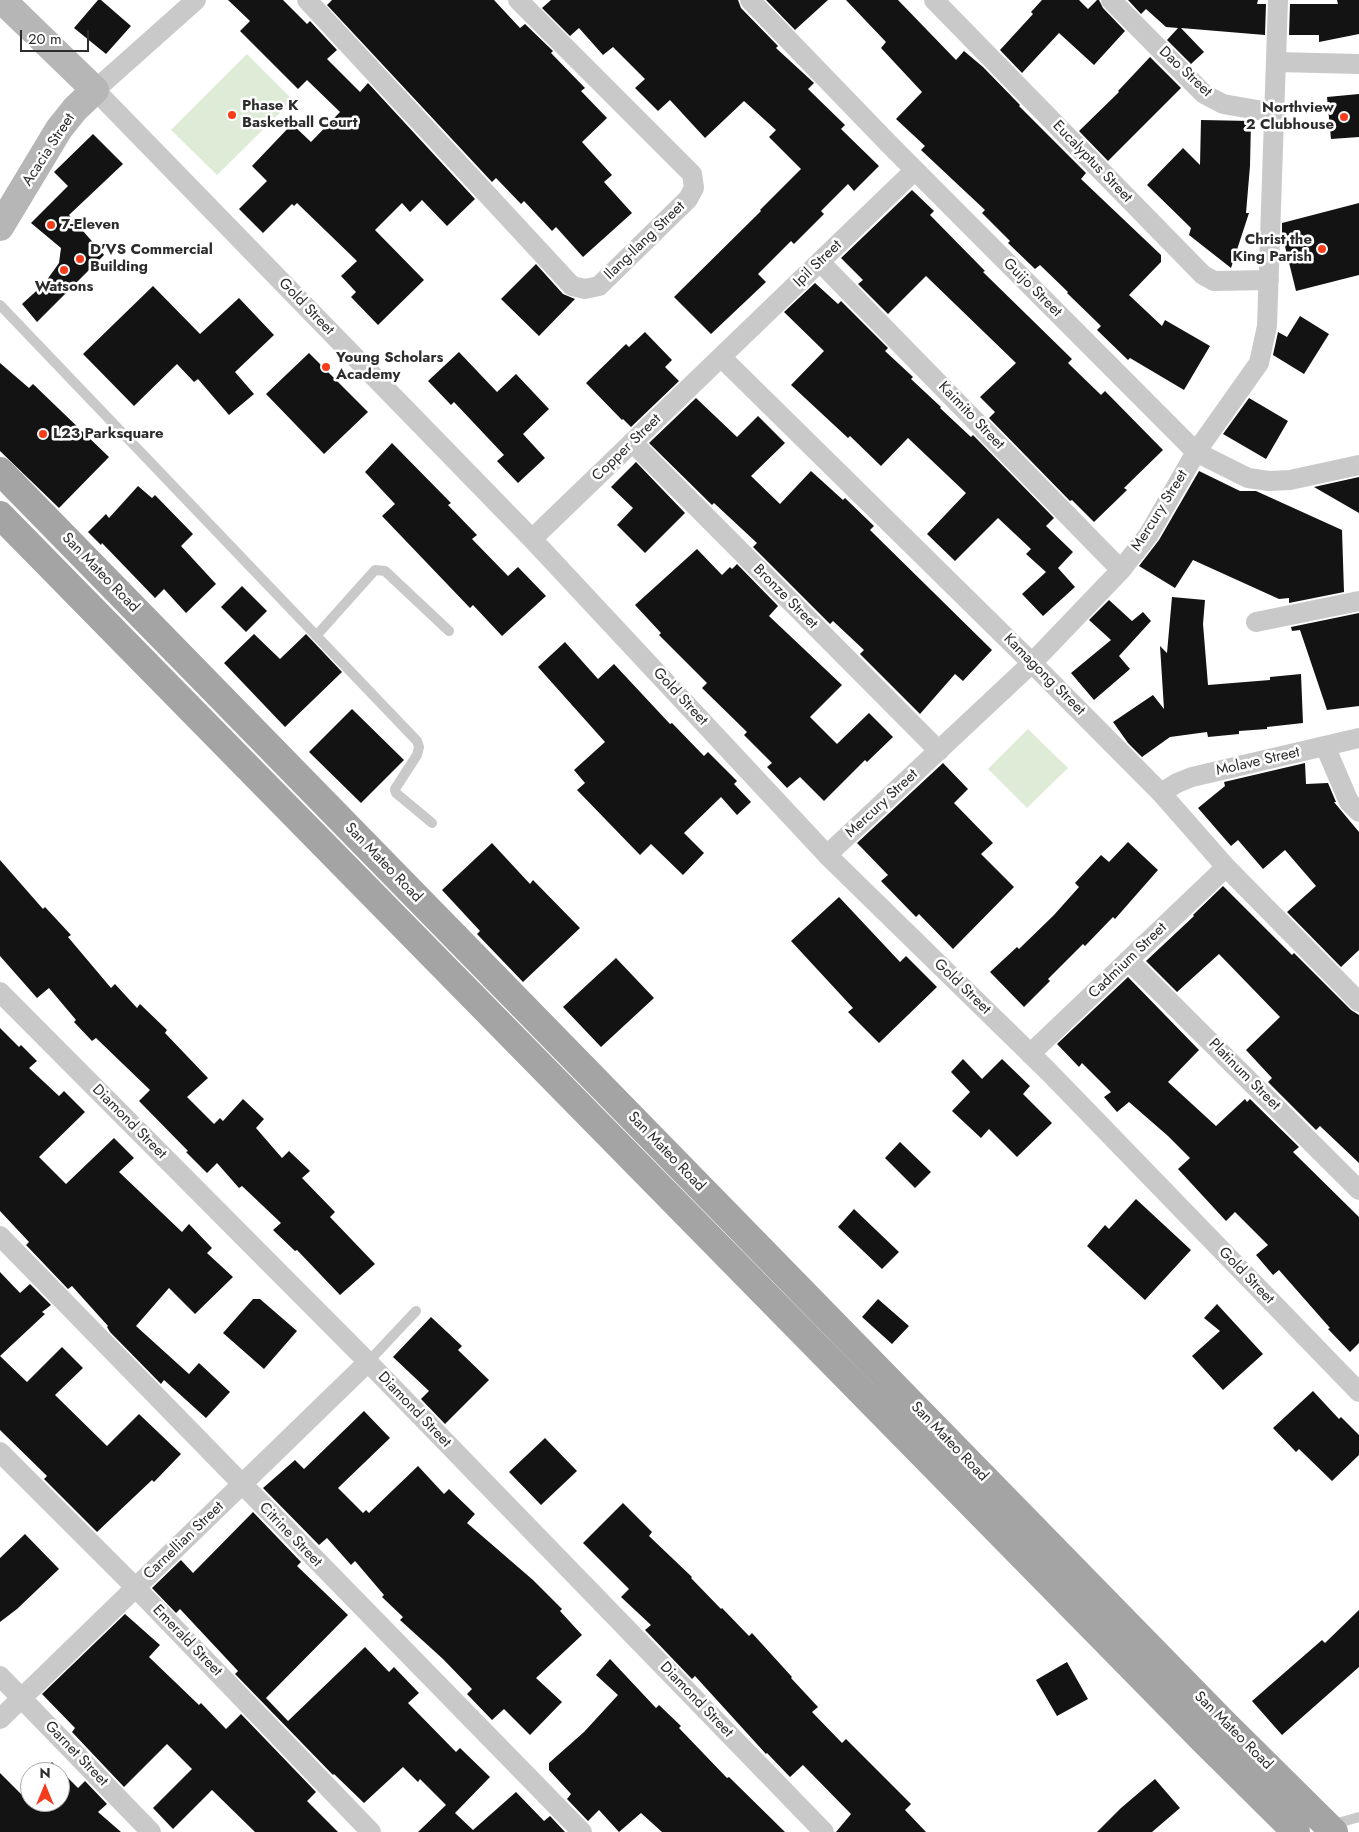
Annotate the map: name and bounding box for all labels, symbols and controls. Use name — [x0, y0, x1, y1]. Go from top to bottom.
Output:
scale bar — [22, 20, 91, 52]
text: 20 m — [28, 28, 62, 50]
street label: Dao Street — [1155, 43, 1215, 101]
place label: Phase K Basketball Court — [242, 97, 358, 132]
place label: Northview 2 Clubhouse — [1246, 99, 1334, 134]
marker: Phase K Basketball Court — [226, 109, 238, 121]
street label: Acacia Street — [19, 110, 79, 190]
marker: Northview 2 Clubhouse — [1338, 111, 1350, 123]
street label: Eucalyptus Street — [1048, 117, 1136, 207]
street label: Ilang-Ilang Street — [601, 198, 689, 284]
place label: 7-Eleven — [61, 216, 120, 234]
marker: 7-Eleven — [45, 219, 57, 231]
place label: Christ the King Parish — [1232, 231, 1312, 266]
street label: Ipil Street — [790, 237, 846, 291]
place label: D'VS Commercial Building — [90, 241, 213, 276]
marker: Christ the King Parish — [1316, 243, 1328, 255]
marker: D'VS Commercial Building — [74, 253, 86, 265]
street label: Guijo Street — [999, 255, 1065, 321]
marker: Watsons — [58, 264, 70, 276]
street label: Gold Street — [274, 275, 338, 339]
place label: Watsons — [35, 278, 93, 296]
place label: Young Scholars Academy — [336, 349, 443, 384]
marker: Young Scholars Academy — [320, 361, 332, 373]
street label: Kaimito Street — [934, 378, 1008, 454]
street label: Copper Street — [589, 411, 665, 485]
place label: L23 Parksquare — [53, 425, 164, 443]
marker: L23 Parksquare — [37, 428, 49, 440]
street label: Mercury Street — [1128, 467, 1192, 555]
street label: San Mateo Road — [58, 530, 142, 616]
street label: Bronze Street — [749, 561, 821, 633]
street label: Kamagong Street — [999, 630, 1089, 720]
street label: Gold Street — [649, 664, 711, 730]
street label: Molave Street — [1214, 744, 1302, 780]
street label: Mercury Street — [842, 766, 922, 842]
street label: San Mateo Road — [341, 820, 425, 906]
street label: Cadmium Street — [1085, 919, 1171, 1003]
street label: Gold Street — [930, 955, 994, 1019]
street label: Platinum Street — [1204, 1035, 1284, 1115]
street label: Diamond Street — [88, 1081, 170, 1163]
street label: San Mateo Road — [624, 1109, 708, 1195]
street label: Gold Street — [1214, 1244, 1278, 1308]
street label: Diamond Street — [374, 1369, 454, 1451]
street label: San Mateo Road — [907, 1399, 991, 1485]
street label: Carnellian Street — [140, 1498, 228, 1584]
street label: Citrine Street — [255, 1499, 325, 1571]
street label: Emerald Street — [148, 1602, 226, 1680]
street label: Diamond Street — [656, 1659, 736, 1741]
street label: San Mateo Road — [1190, 1688, 1276, 1774]
street label: Garnet Street — [41, 1718, 111, 1790]
north arrow — [20, 1762, 70, 1812]
text: N — [39, 1763, 51, 1783]

